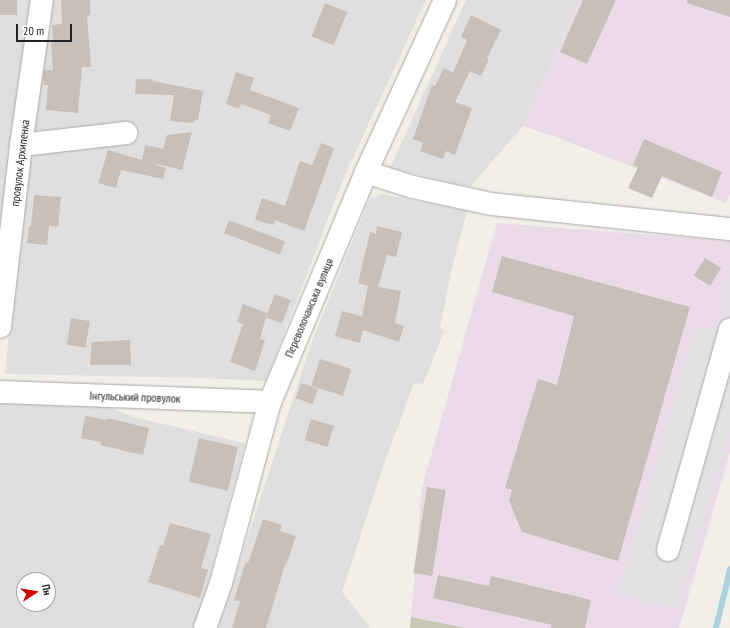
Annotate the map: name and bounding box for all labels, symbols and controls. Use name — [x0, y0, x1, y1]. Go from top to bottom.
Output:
scale bar — [18, 16, 74, 42]
text: 20 m — [23, 23, 44, 38]
street label: провулок Архипенка — [8, 119, 32, 207]
street label: Переволочанська вулиця — [282, 256, 336, 360]
street label: Інгульський провулок — [89, 388, 181, 406]
north arrow — [16, 572, 56, 612]
text: Пн — [39, 583, 55, 596]

